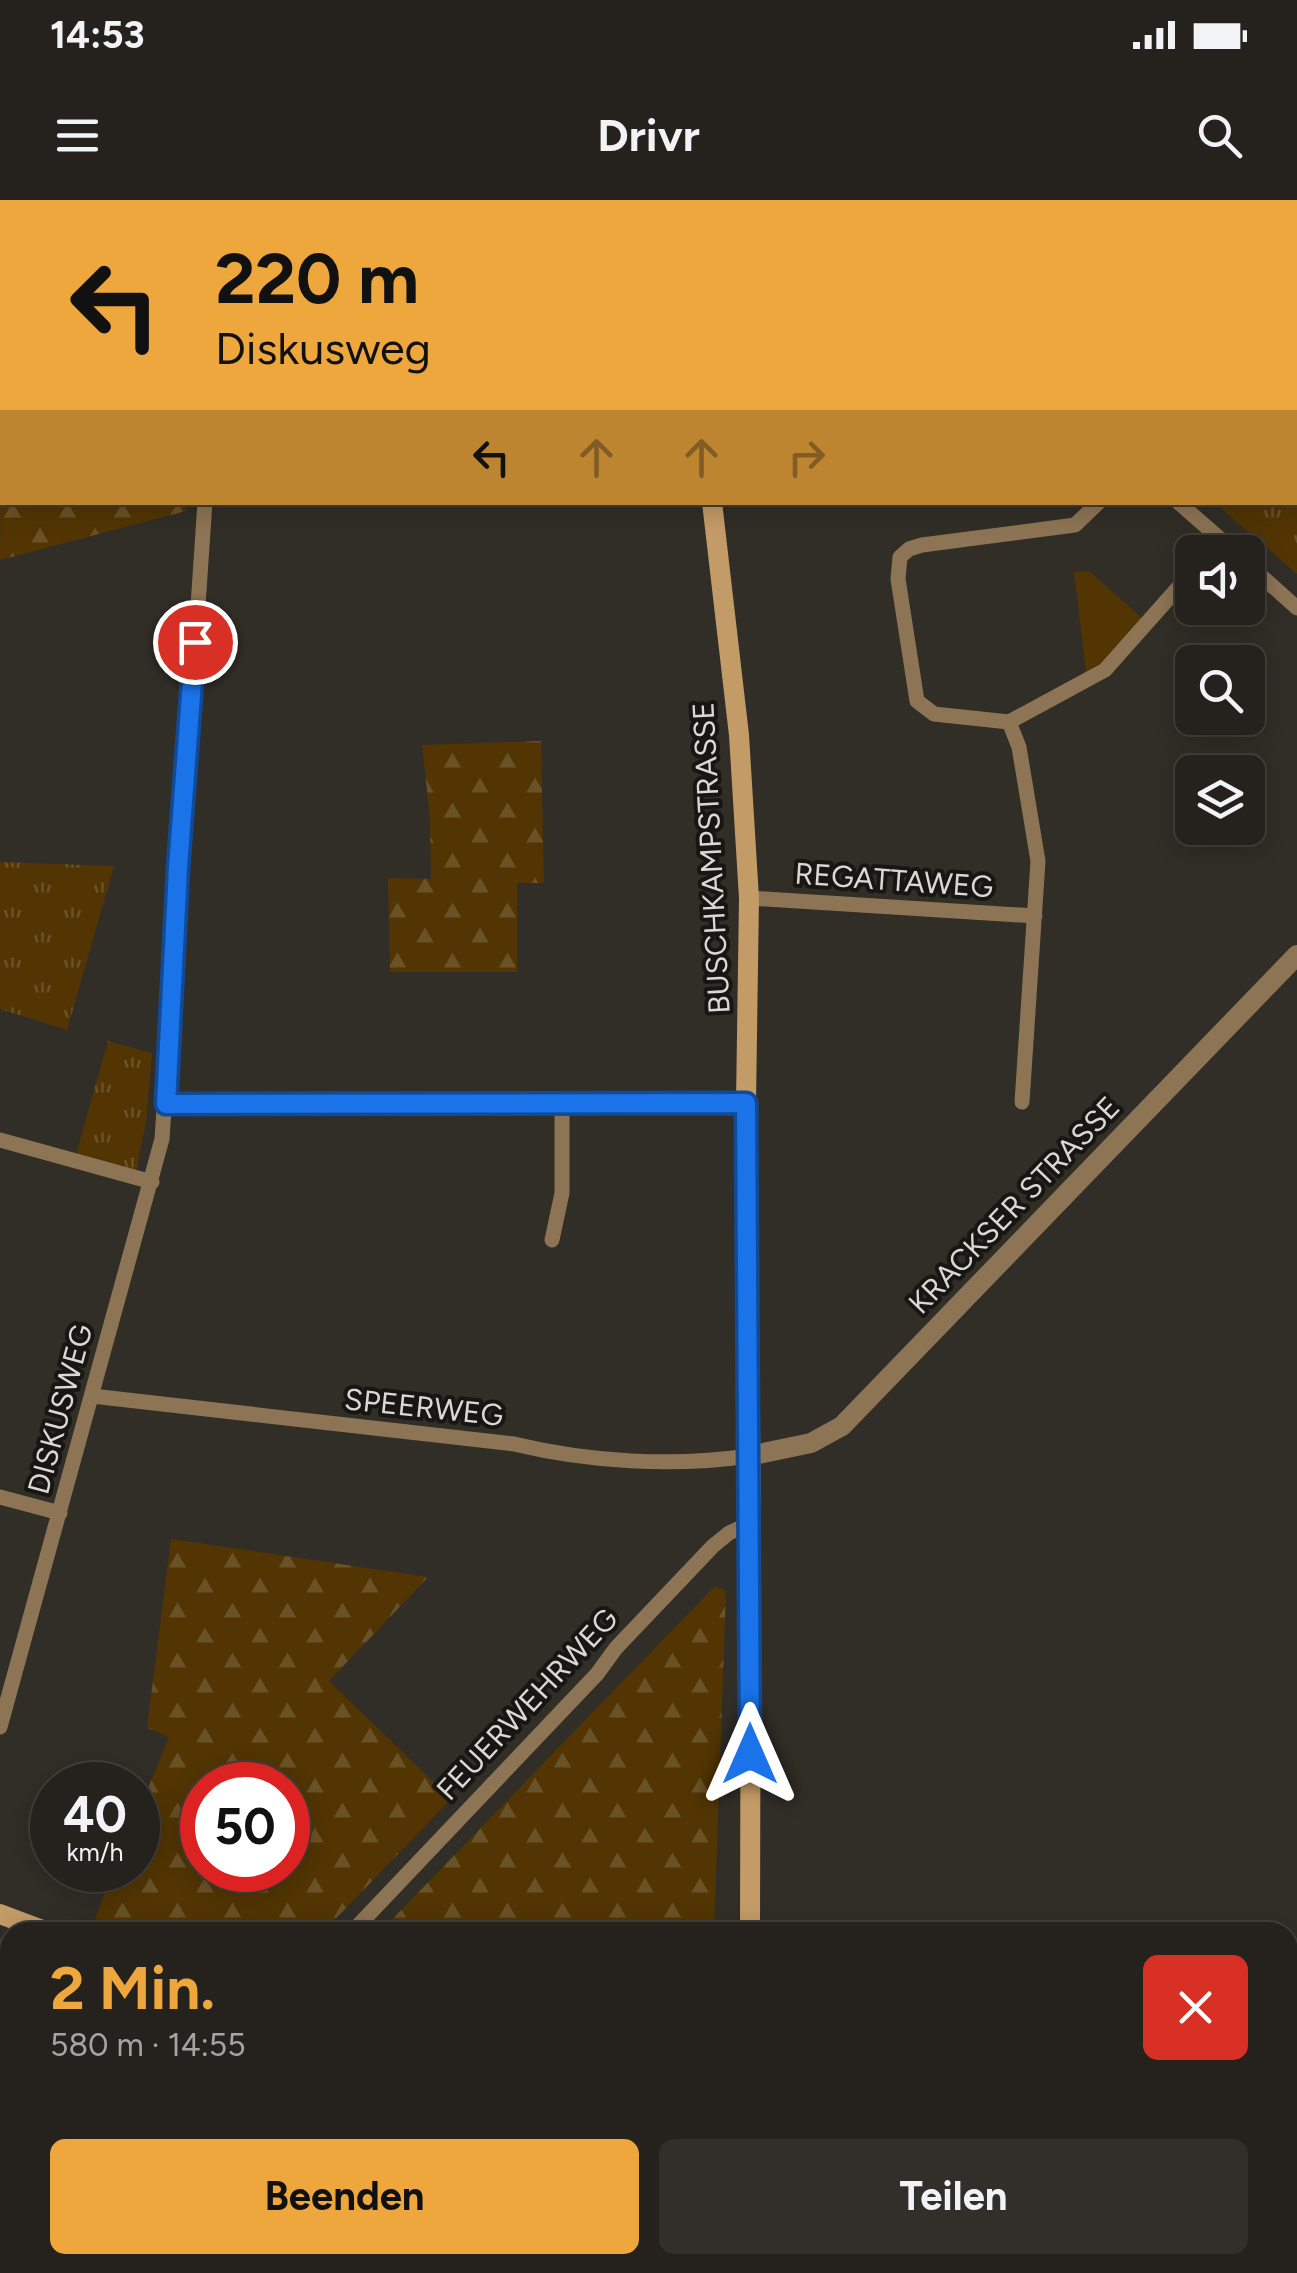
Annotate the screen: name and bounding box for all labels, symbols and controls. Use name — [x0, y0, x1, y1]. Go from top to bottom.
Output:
text: 14:53 — [50, 12, 145, 58]
icon: menu — [50, 108, 105, 163]
text: Drivr — [597, 108, 700, 162]
icon: search — [1192, 108, 1247, 163]
text: 220 m — [215, 236, 419, 321]
icon: left — [50, 240, 180, 370]
text: Diskusweg — [215, 321, 431, 375]
icon: left — [464, 430, 519, 485]
icon: ahead — [569, 430, 624, 485]
icon: ahead — [674, 430, 729, 485]
icon: right — [779, 430, 834, 485]
map controls — [1175, 535, 1265, 845]
button: sound — [1175, 535, 1265, 625]
pin — [153, 600, 238, 685]
icon: arrive — [168, 615, 223, 670]
button: search — [1175, 645, 1265, 735]
street label: BUSCHKAMPSTRASSE — [684, 701, 738, 1015]
button: layers — [1175, 755, 1265, 845]
street label: REGATTAWEG — [794, 855, 994, 905]
street label: KRACKSER STRASSE — [901, 1089, 1127, 1321]
street label: DISKUSWEG — [20, 1320, 100, 1498]
street label: SPEERWEG — [343, 1380, 505, 1434]
street label: FEUERWEHRWEG — [429, 1600, 625, 1808]
position arrow — [698, 1702, 802, 1806]
speed limit sign: 50 — [180, 1762, 310, 1892]
text: 40 — [63, 1784, 127, 1845]
text: km/h — [66, 1837, 124, 1867]
text: 2 Min. — [50, 1952, 215, 2024]
button: close — [1143, 1955, 1248, 2060]
text: 580 m · 14:55 — [50, 2026, 246, 2064]
button: Beenden — [50, 2139, 639, 2254]
button: Teilen — [659, 2139, 1248, 2254]

